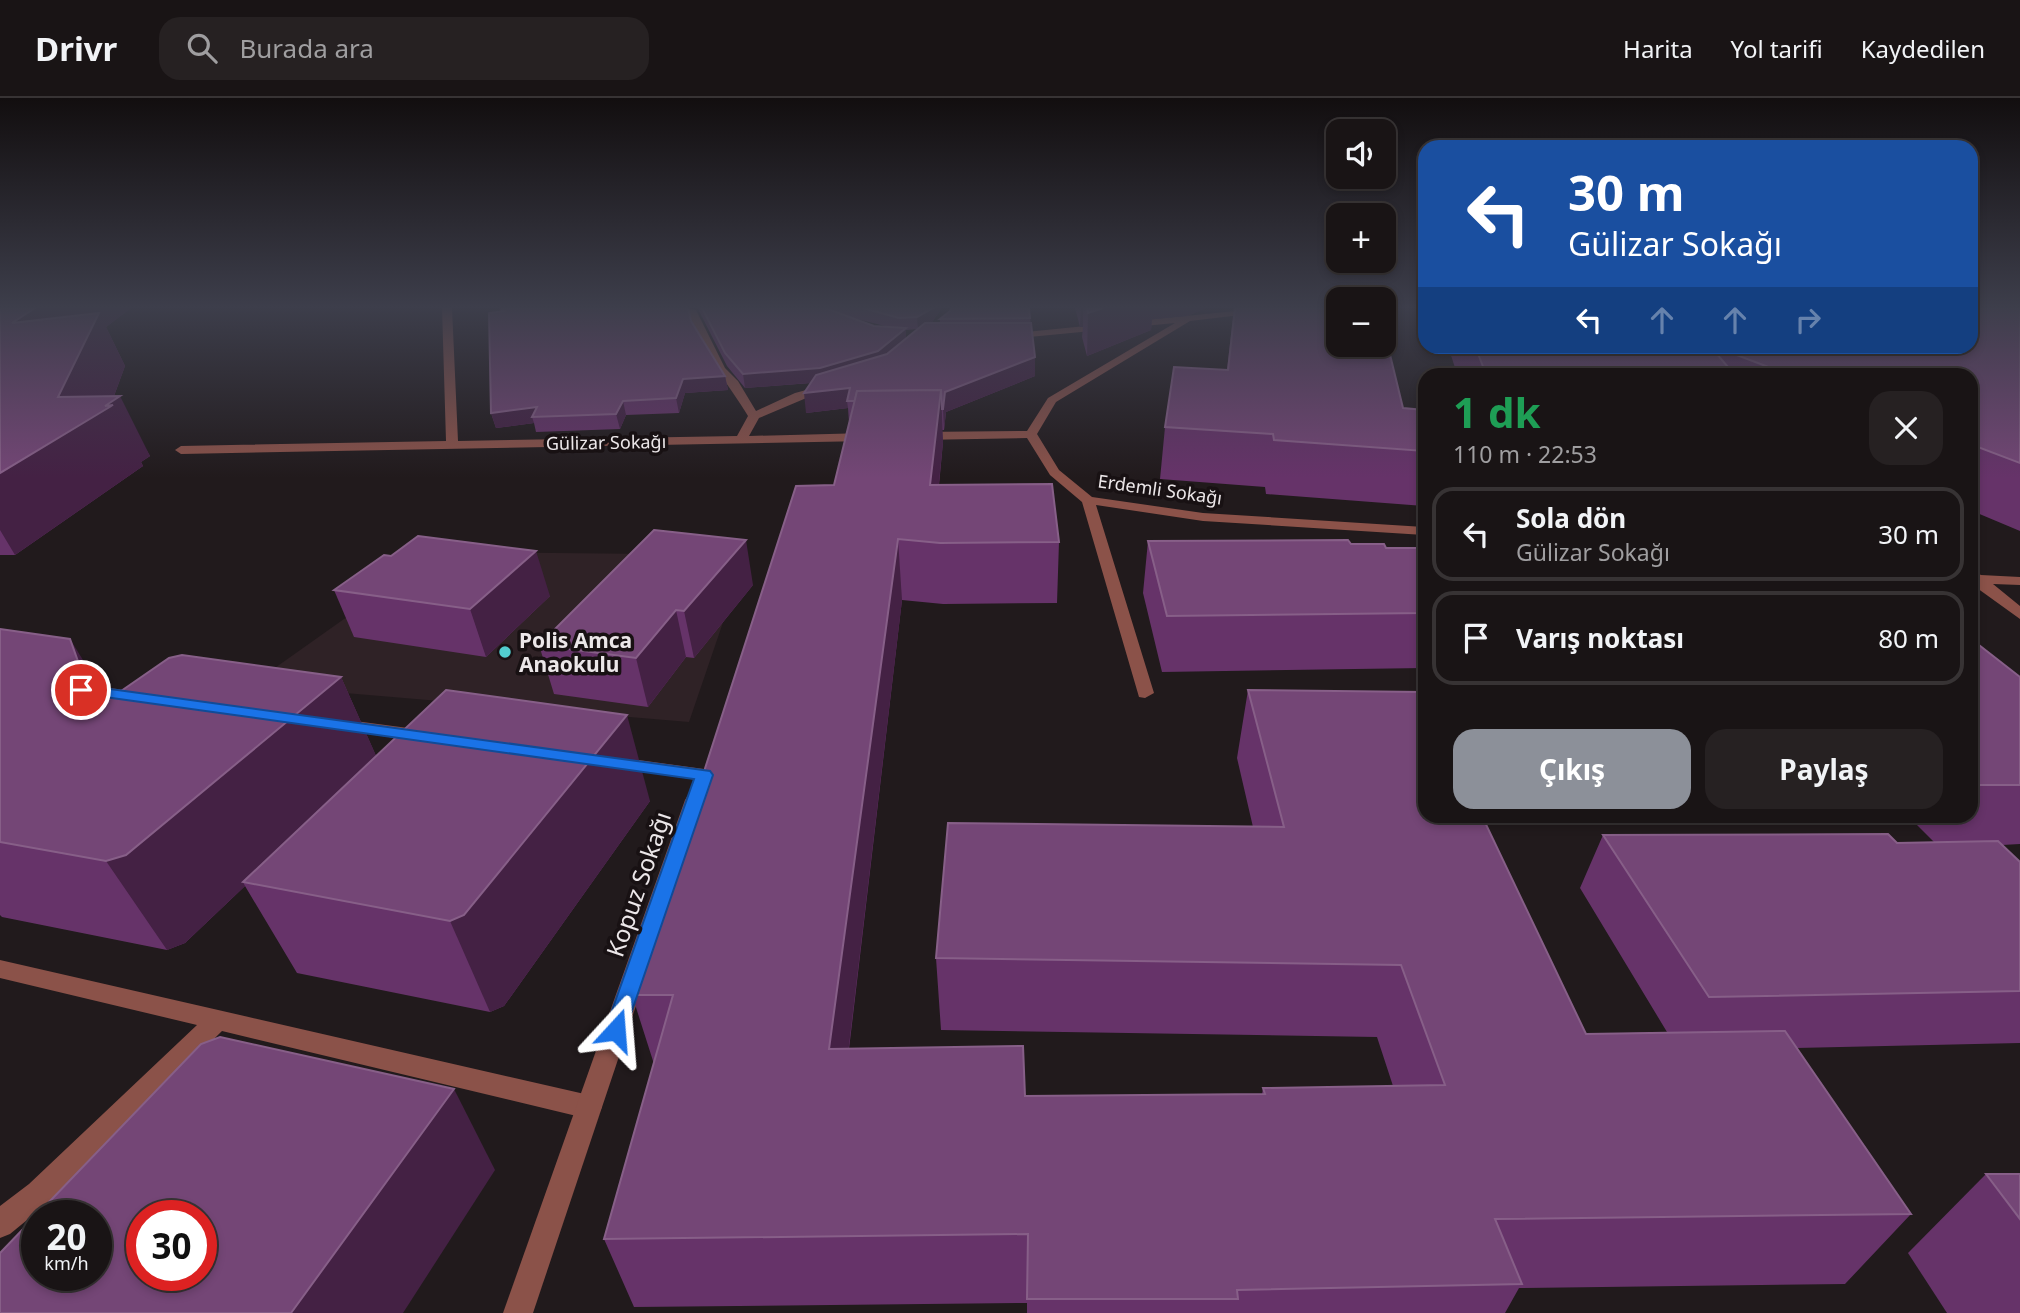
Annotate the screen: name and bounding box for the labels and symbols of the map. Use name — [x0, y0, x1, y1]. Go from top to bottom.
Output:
street label: Gülizar Sokağı — [546, 429, 666, 455]
street label: Erdemli Sokağı — [1096, 468, 1224, 510]
place label: Polis Amca Anaokulu — [519, 626, 632, 678]
marker: Polis Amca Anaokulu — [497, 644, 513, 660]
pin — [51, 660, 111, 720]
street label: Kopuz Sokağı — [598, 807, 678, 961]
position arrow — [579, 993, 653, 1067]
speed limit sign: 30 — [126, 1200, 217, 1291]

